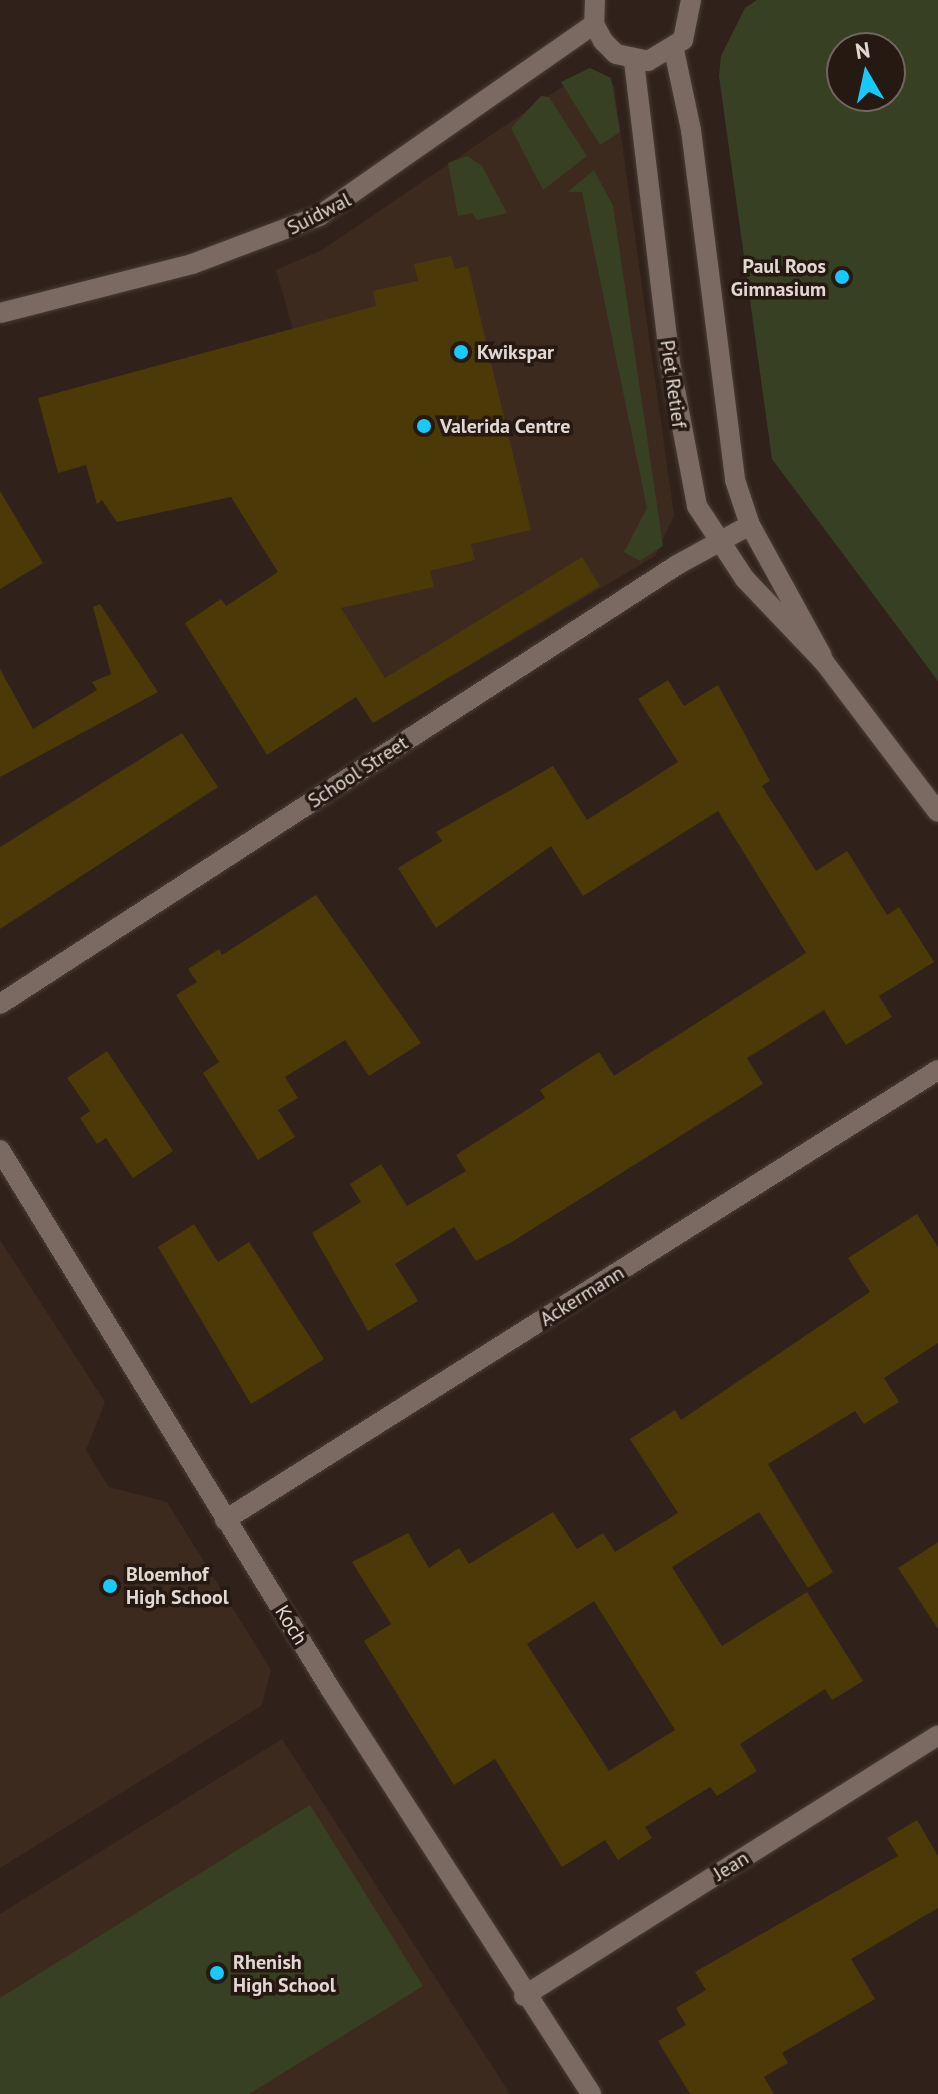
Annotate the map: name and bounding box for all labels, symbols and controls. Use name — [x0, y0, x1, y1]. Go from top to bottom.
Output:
north arrow — [826, 32, 906, 112]
text: N — [853, 35, 872, 65]
street label: Suidwal — [283, 188, 355, 240]
place label: Paul Roos Gimnasium — [731, 254, 826, 301]
marker: Paul Roos Gimnasium — [833, 268, 851, 286]
street label: Piet Retief — [655, 338, 691, 430]
place label: Kwikspar — [477, 340, 554, 364]
marker: Kwikspar — [452, 343, 470, 361]
place label: Valerida Centre — [440, 414, 571, 438]
marker: Valerida Centre — [415, 417, 433, 435]
street label: School Street — [304, 731, 412, 813]
street label: Ackermann — [535, 1261, 629, 1331]
place label: Bloemhof High School — [126, 1562, 229, 1609]
marker: Bloemhof High School — [101, 1577, 119, 1595]
street label: Koch — [270, 1601, 312, 1649]
street label: Jean — [709, 1846, 753, 1886]
place label: Rhenish High School — [233, 1950, 336, 1997]
marker: Rhenish High School — [208, 1964, 226, 1982]

